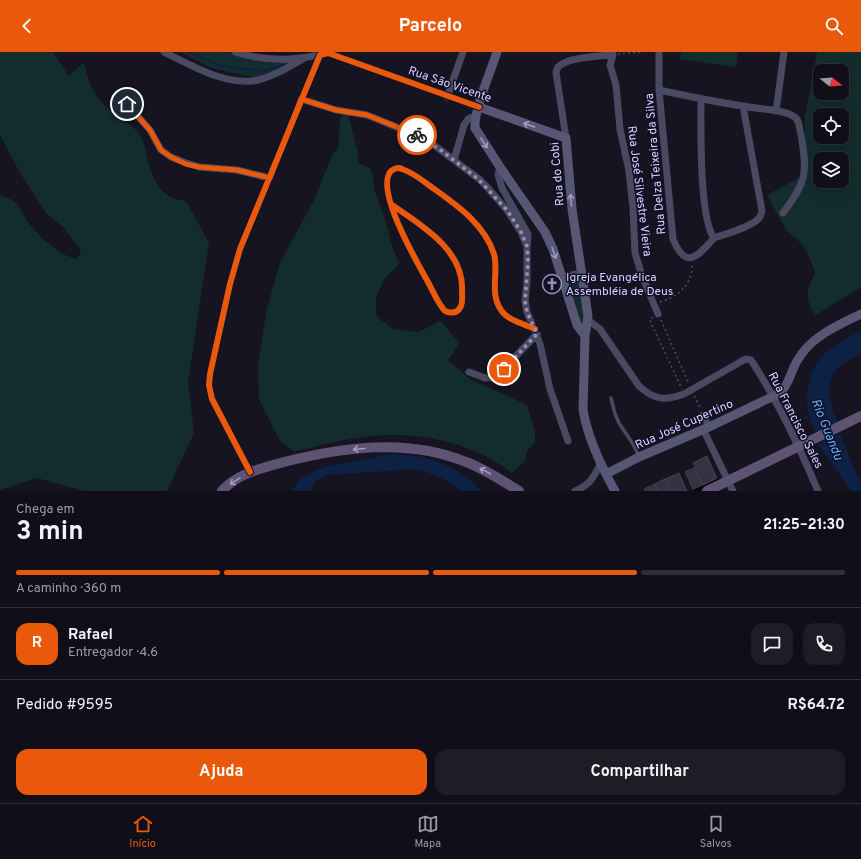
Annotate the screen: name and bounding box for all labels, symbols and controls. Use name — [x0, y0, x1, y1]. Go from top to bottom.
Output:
icon: back — [16, 15, 38, 37]
text: Parcelo — [399, 15, 462, 38]
icon: search — [823, 15, 845, 37]
street label: Rua São Vicente — [406, 63, 494, 107]
north arrow — [813, 64, 849, 100]
map controls — [813, 64, 849, 188]
pin — [110, 87, 144, 121]
icon: home — [116, 93, 138, 115]
street label: Rua Delza Teixeira da Silva — [642, 93, 670, 235]
button: locate — [813, 108, 849, 144]
courier — [397, 115, 437, 155]
one-way arrow — [523, 120, 535, 128]
icon: bike — [406, 124, 428, 146]
street label: Rua José Silvestre Vieira — [623, 125, 655, 257]
one-way arrow — [480, 137, 488, 148]
street label: Rua do Cobi — [547, 141, 569, 207]
button: layers — [813, 152, 849, 188]
one-way arrow — [568, 194, 575, 207]
one-way arrow — [550, 246, 558, 258]
place label: Igreja Evangélica Assembléia de Deus — [566, 270, 673, 300]
church icon: Igreja Evangélica Assembléia de Deus — [541, 273, 563, 295]
pin — [487, 352, 521, 386]
icon: bag — [493, 358, 515, 380]
street label: Rua Francisco Sales — [764, 369, 826, 471]
street label: Rua José Cupertino — [633, 396, 736, 454]
water label: Rio Guandu — [807, 397, 846, 464]
one-way arrow — [353, 445, 366, 452]
one-way arrow — [479, 467, 491, 474]
one-way arrow — [229, 477, 241, 485]
text: Chega em — [16, 502, 75, 518]
text: 3 min — [16, 516, 84, 549]
text: 21:25–21:30 — [763, 516, 845, 535]
text: A caminho · 360 m — [16, 581, 121, 597]
button: chat — [751, 623, 793, 665]
button: phone — [803, 623, 845, 665]
text: Rafael — [68, 626, 113, 645]
text: R — [32, 634, 42, 653]
text: Entregador · 4.6 — [68, 645, 158, 661]
text: Pedido #9595 — [16, 696, 113, 715]
text: R$64.72 — [787, 696, 845, 715]
button: Ajuda — [16, 749, 427, 795]
button: Compartilhar — [435, 749, 845, 795]
tab: Início — [129, 813, 156, 851]
tab: Mapa — [414, 813, 441, 851]
tab: Salvos — [700, 813, 732, 851]

